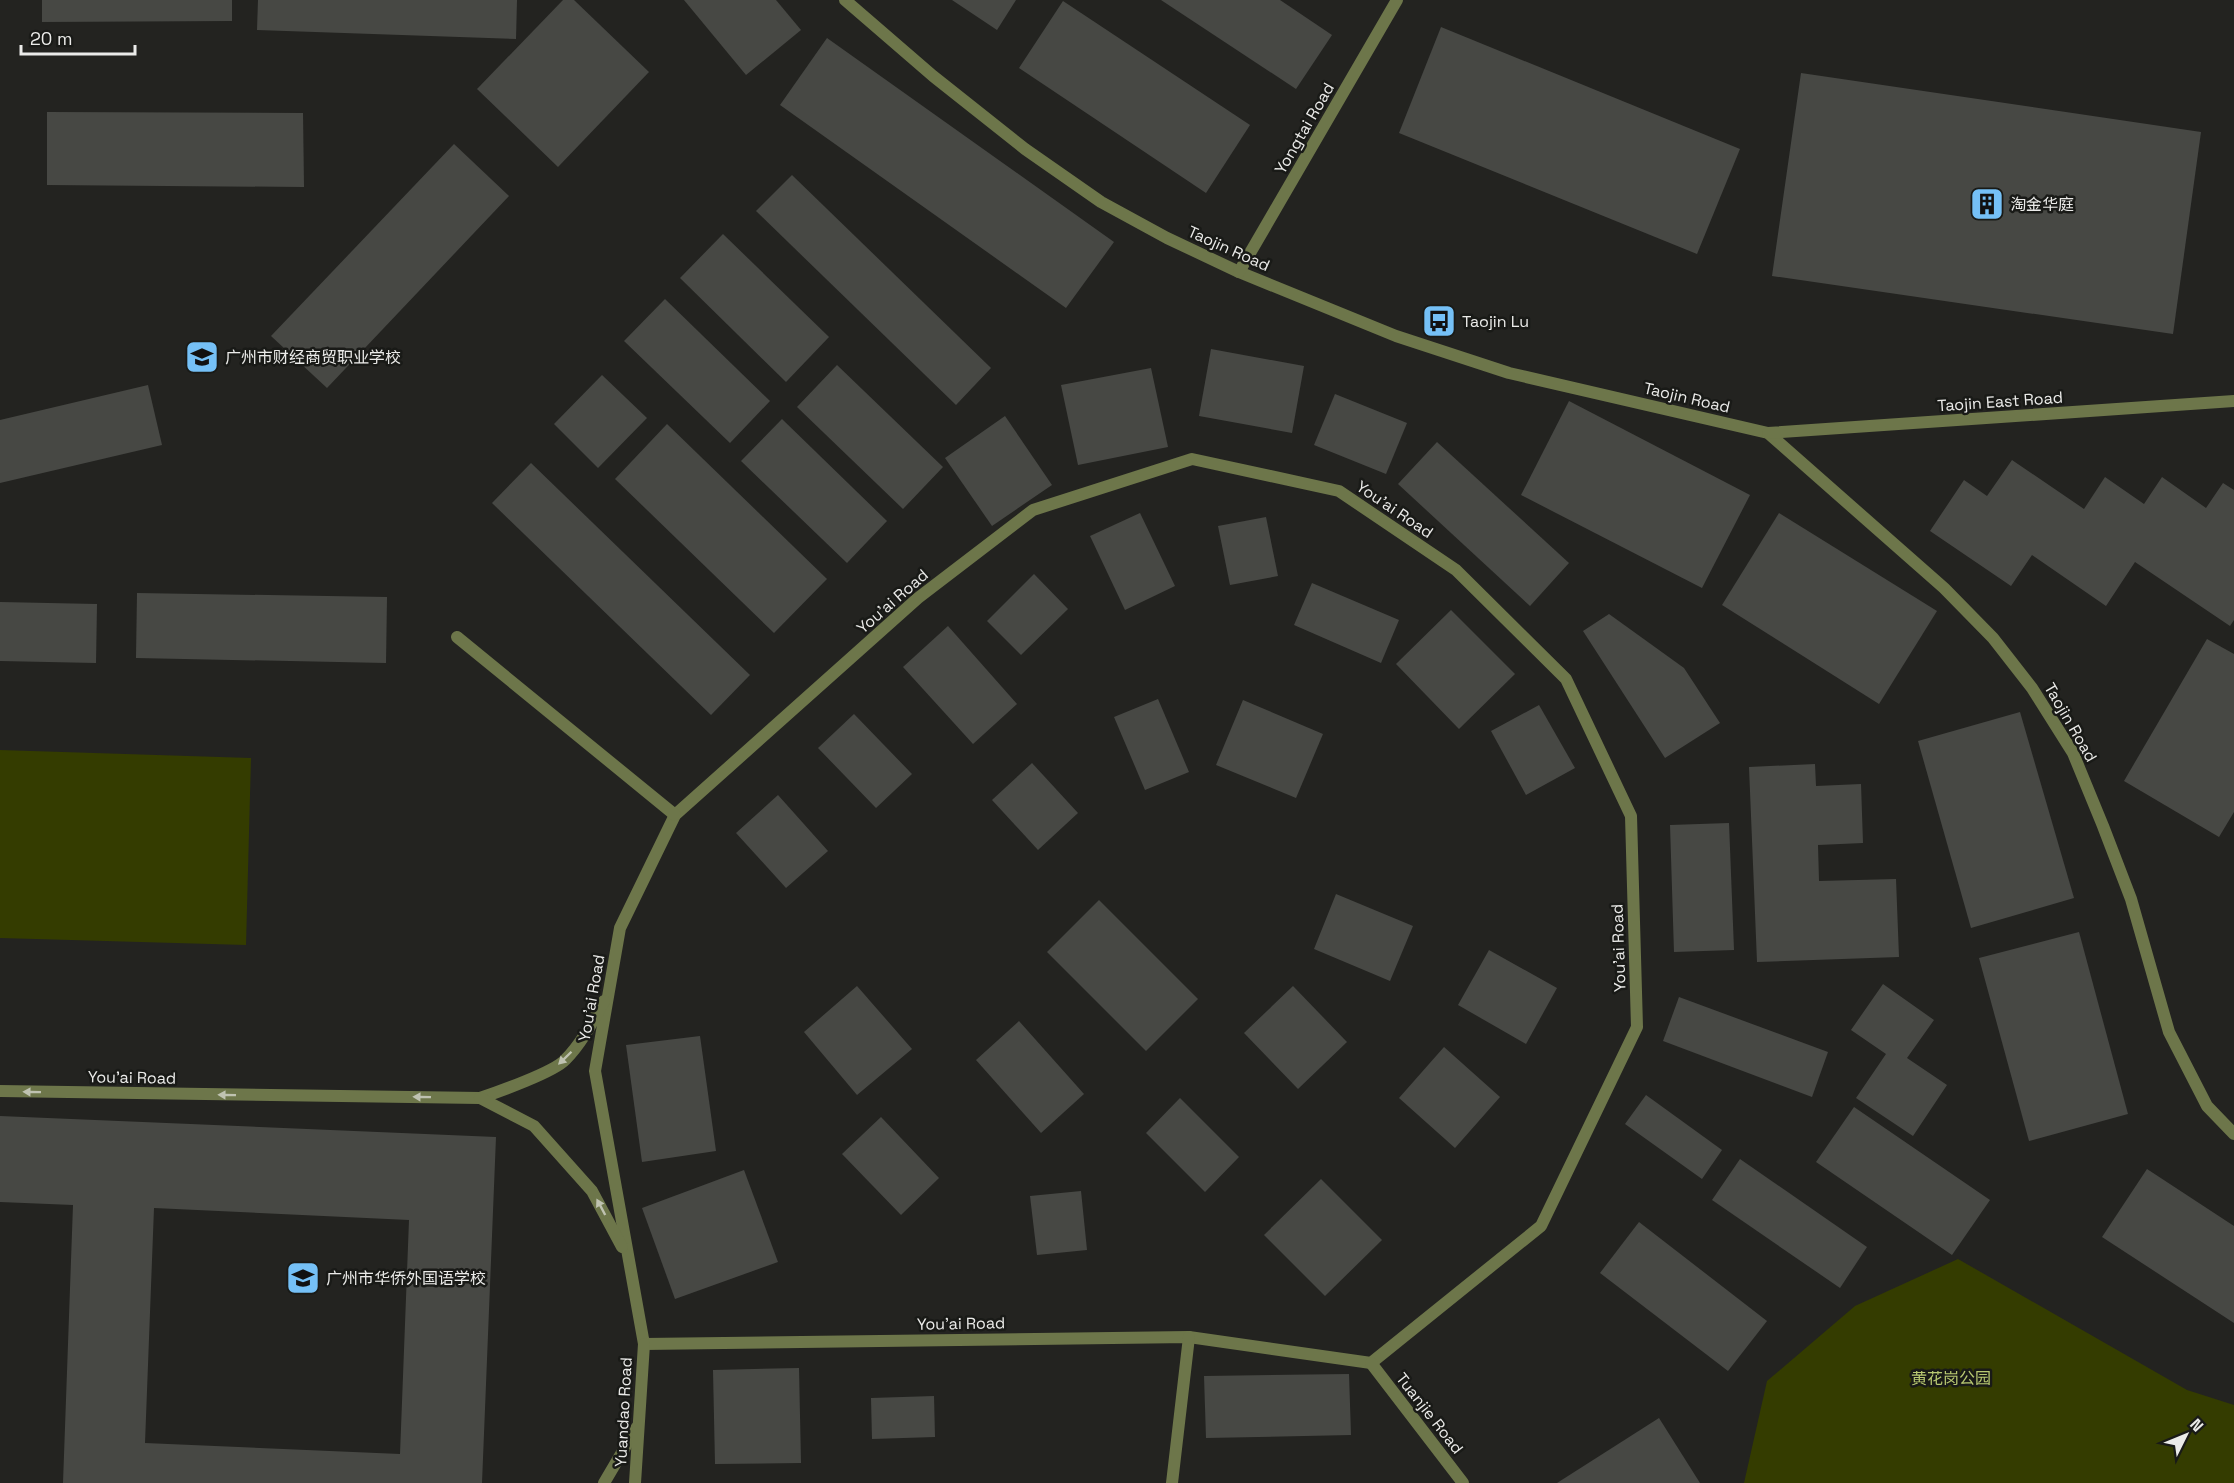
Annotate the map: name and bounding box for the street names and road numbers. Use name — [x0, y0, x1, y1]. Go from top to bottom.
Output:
street label: Yongtai Road — [1270, 79, 1339, 178]
street label: Taojin Road — [1184, 221, 1273, 276]
street label: Taojin Road — [1642, 377, 1732, 418]
street label: Taojin East Road — [1937, 387, 2064, 416]
street label: You'ai Road — [1352, 476, 1437, 543]
street label: You'ai Road — [852, 565, 933, 638]
street label: Taojin Road — [2039, 679, 2102, 766]
street label: You'ai Road — [1606, 904, 1631, 992]
street label: You'ai Road — [573, 953, 609, 1043]
street label: You'ai Road — [88, 1066, 176, 1089]
street label: You'ai Road — [917, 1312, 1005, 1335]
street label: Yuandao Road — [610, 1357, 637, 1467]
street label: Tuanjie Road — [1391, 1368, 1468, 1458]

